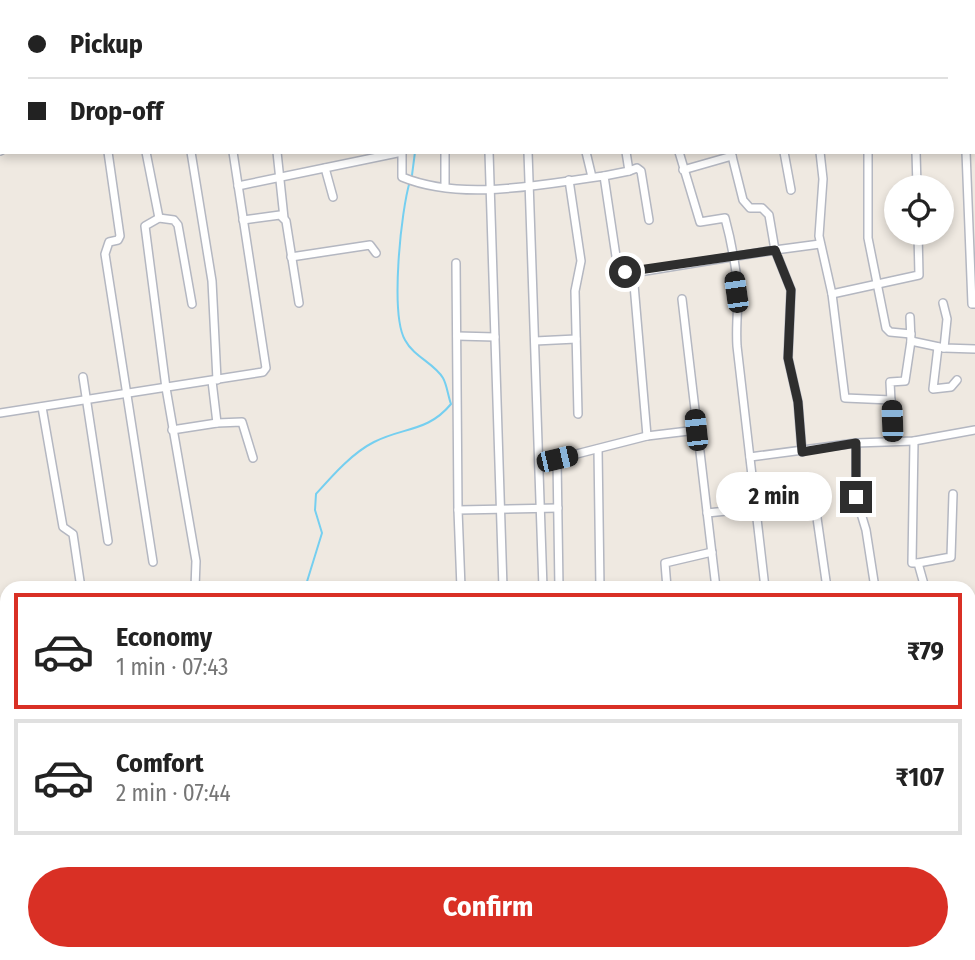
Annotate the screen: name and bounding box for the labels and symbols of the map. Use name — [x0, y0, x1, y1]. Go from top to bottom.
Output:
route start — [609, 256, 641, 288]
car — [723, 270, 750, 314]
car — [881, 400, 904, 442]
car — [684, 408, 709, 452]
car — [535, 444, 580, 474]
callout: 2 min — [716, 472, 832, 522]
route end — [840, 481, 872, 513]

